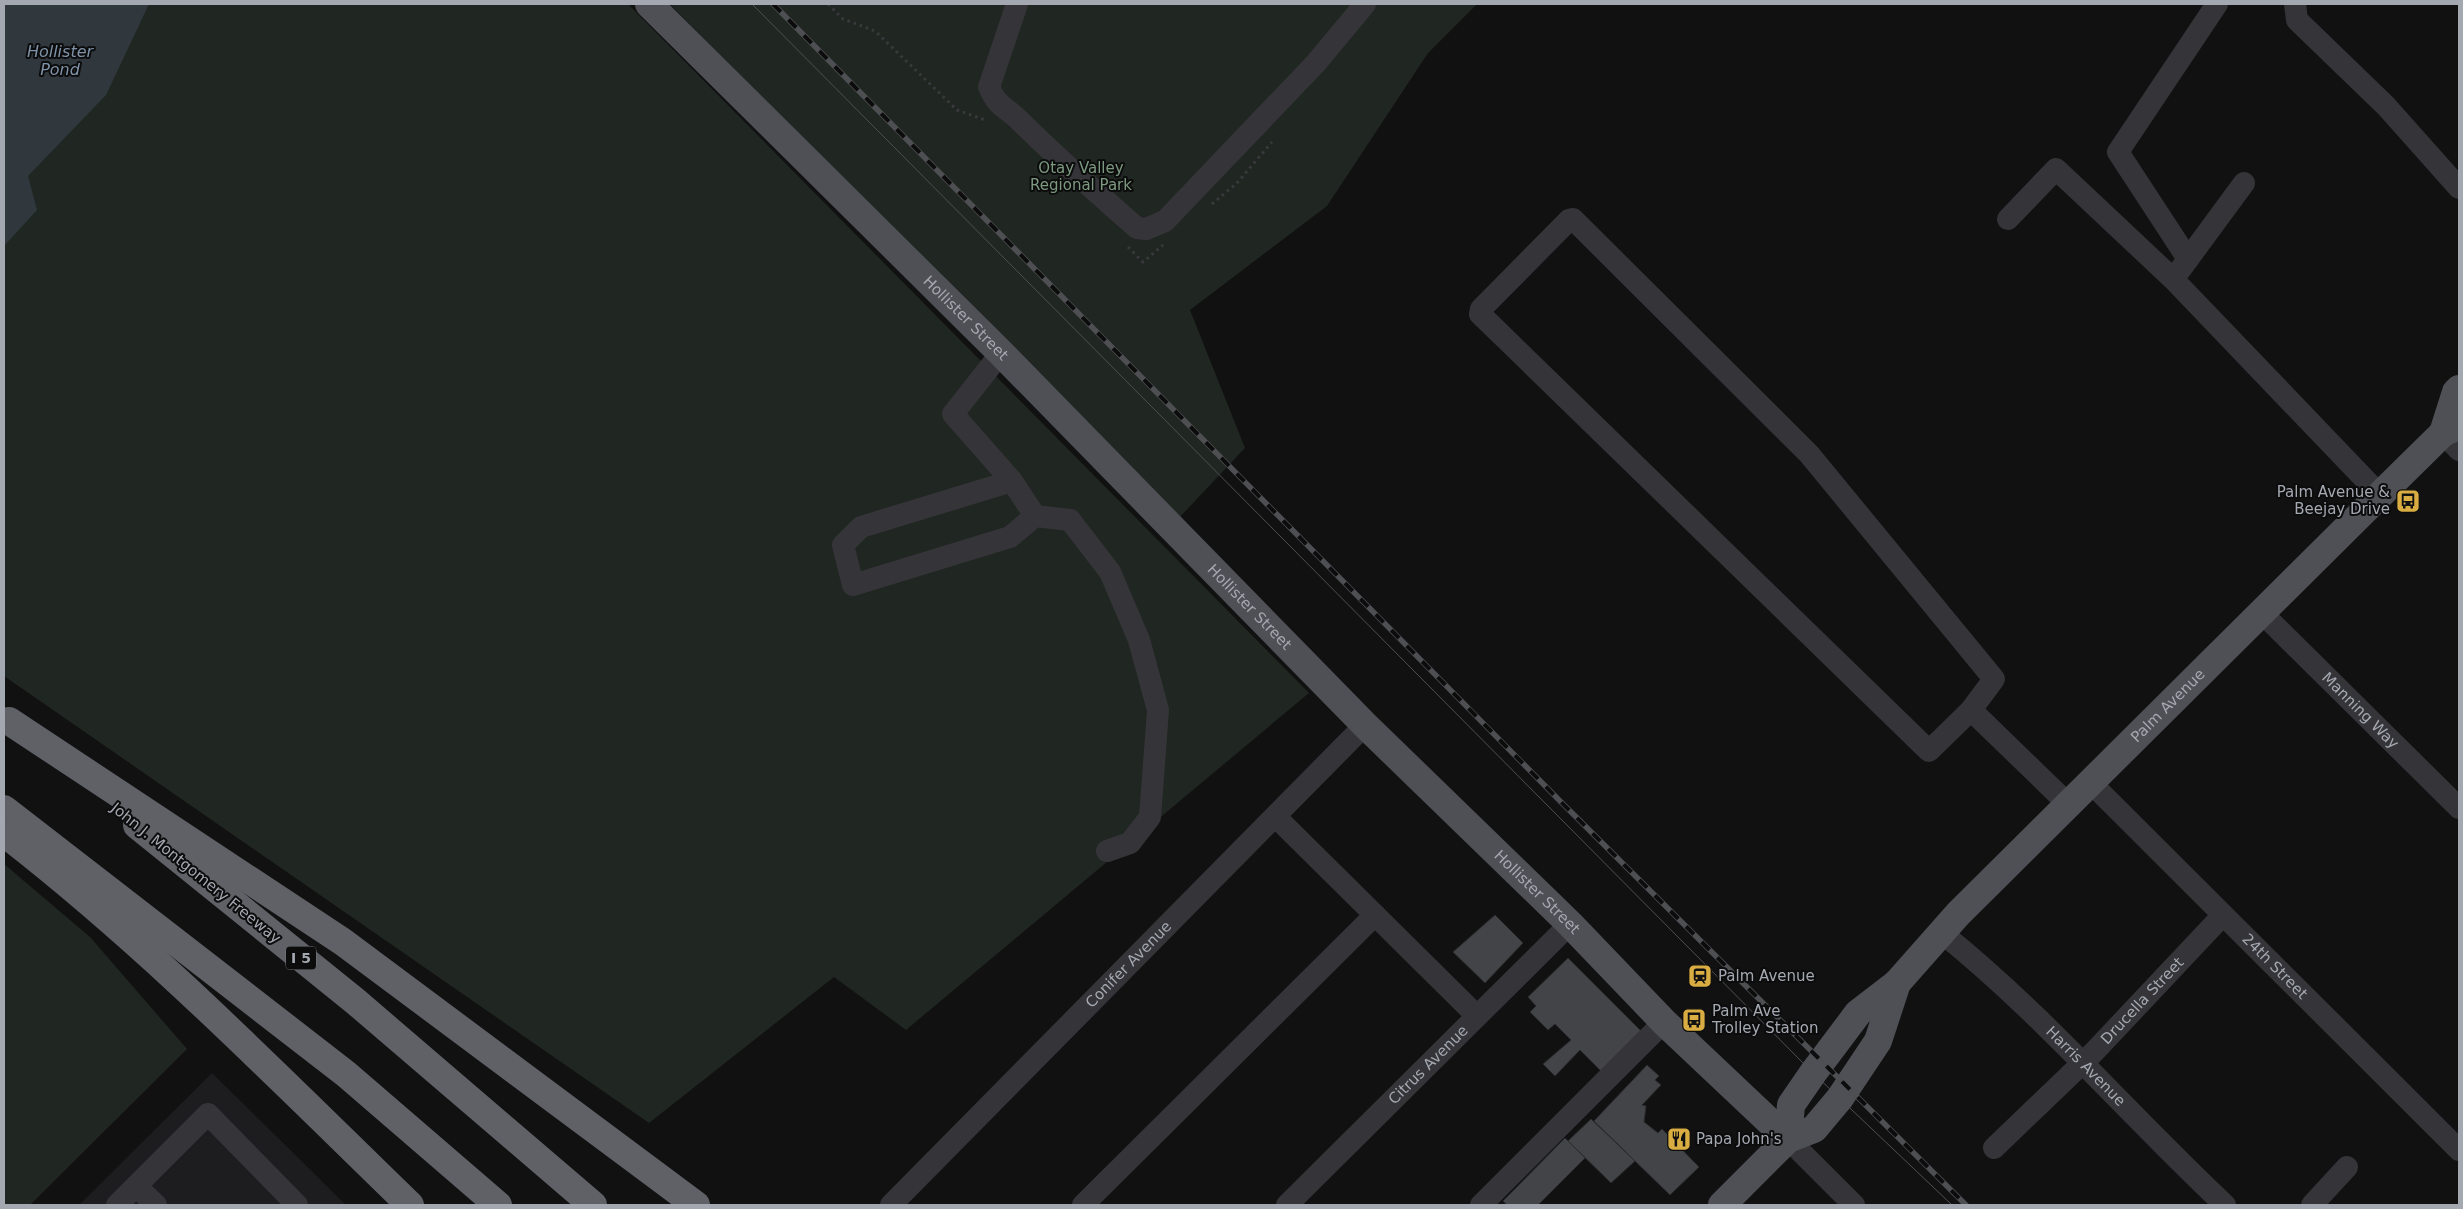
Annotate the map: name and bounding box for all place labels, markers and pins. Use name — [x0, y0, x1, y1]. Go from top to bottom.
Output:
place label: Palm Avenue & Beejay Drive — [2277, 483, 2390, 518]
bus stop icon: Palm Avenue & Beejay Drive — [2395, 488, 2421, 514]
station icon: Palm Avenue — [1687, 963, 1713, 989]
place label: Palm Avenue — [1718, 967, 1815, 985]
place label: Palm Ave Trolley Station — [1711, 1002, 1819, 1037]
bus stop icon: Palm Ave Trolley Station — [1681, 1007, 1707, 1033]
restaurant icon: Papa John's — [1666, 1126, 1692, 1152]
place label: Papa John's — [1696, 1130, 1782, 1148]

